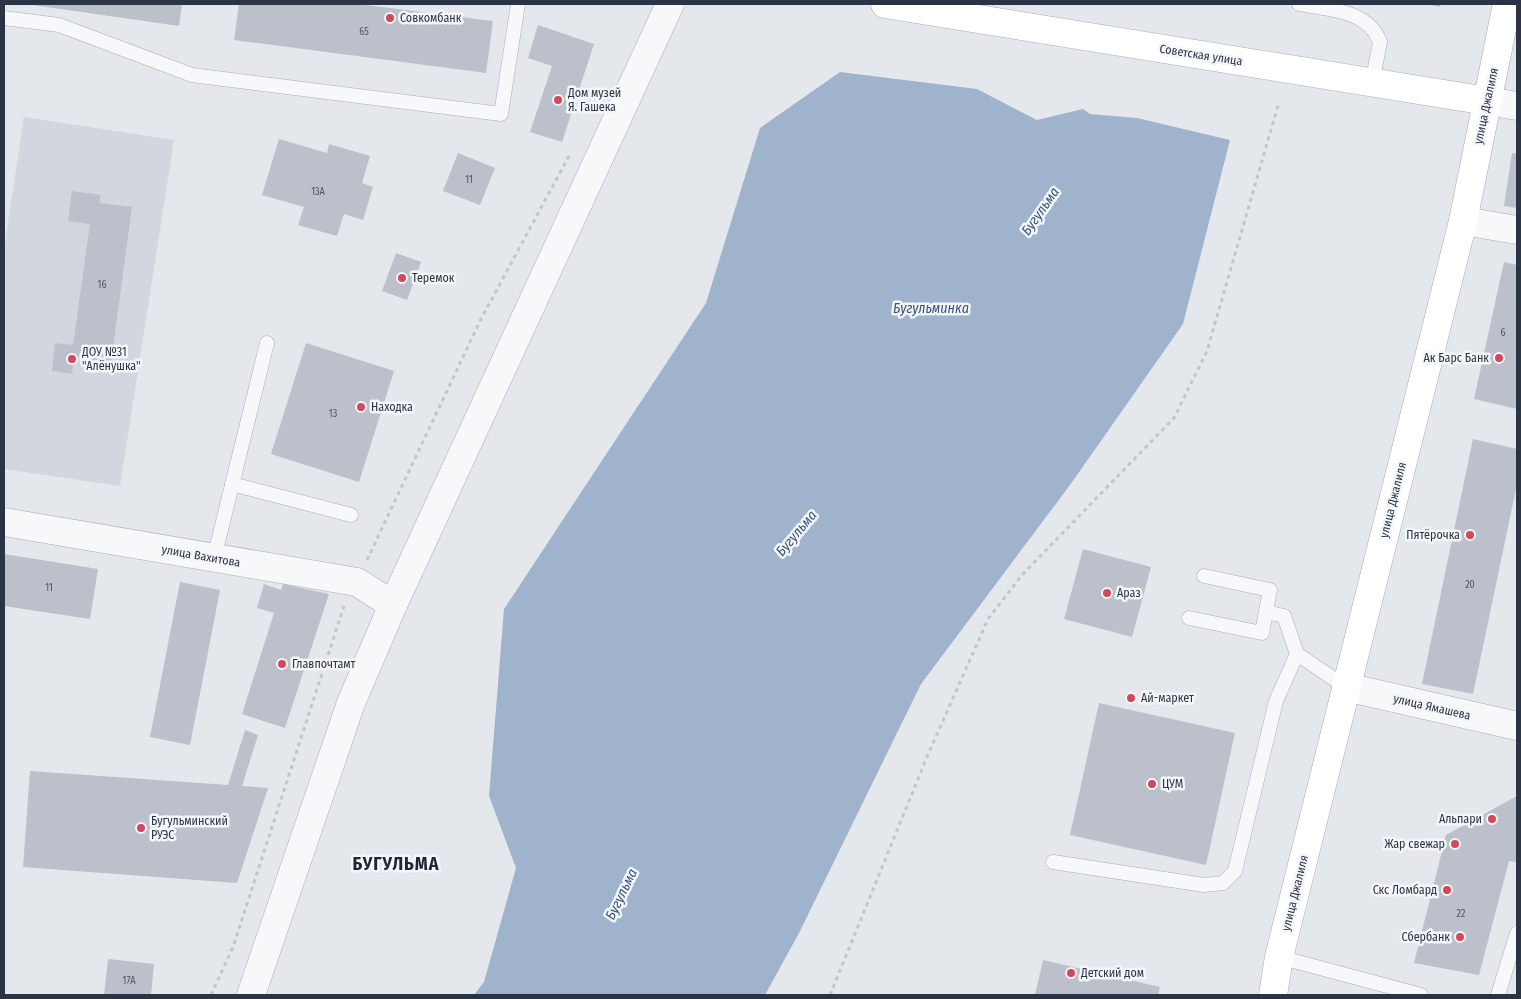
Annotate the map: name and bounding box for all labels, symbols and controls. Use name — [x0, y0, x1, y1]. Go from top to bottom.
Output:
place label: Совкомбанк — [400, 11, 462, 25]
marker: Совкомбанк — [384, 12, 396, 24]
house number: 65 — [359, 26, 369, 38]
street label: Советская улица — [1159, 42, 1244, 68]
street label: улица Джалиля — [1471, 67, 1501, 145]
place label: Дом музей Я. Гашека — [567, 86, 621, 114]
marker: Дом музей Я. Гашека — [552, 94, 564, 106]
house number: 11 — [465, 174, 473, 186]
water label: Бугульма — [1018, 184, 1063, 239]
house number: 13А — [311, 186, 326, 198]
place label: Теремок — [412, 271, 455, 285]
marker: Теремок — [396, 272, 408, 284]
house number: 16 — [98, 279, 106, 291]
water label: Бугульминка — [893, 300, 969, 317]
house number: 6 — [1501, 327, 1506, 339]
place label: ДОУ №31 "Алёнушка" — [81, 345, 141, 373]
place label: Ак Барс Банк — [1424, 351, 1489, 365]
marker: Ак Барс Банк — [1493, 352, 1505, 364]
marker: ДОУ №31 "Алёнушка" — [66, 353, 78, 365]
place label: Находка — [371, 400, 413, 414]
marker: Находка — [355, 401, 367, 413]
house number: 13 — [329, 408, 338, 420]
street label: улица Джалиля — [1377, 461, 1409, 539]
water label: Бугульма — [772, 507, 820, 560]
place label: Пятёрочка — [1406, 528, 1460, 542]
marker: Пятёрочка — [1464, 529, 1476, 541]
street label: улица Вахитова — [161, 542, 242, 570]
house number: 20 — [1465, 579, 1475, 591]
house number: 11 — [45, 582, 53, 594]
place label: Араз — [1117, 586, 1141, 600]
marker: Араз — [1101, 587, 1113, 599]
place label: Главпочтамт — [292, 657, 355, 671]
marker: Главпочтамт — [276, 658, 288, 670]
place label: Ай-маркет — [1141, 691, 1194, 705]
street label: улица Ямашева — [1392, 691, 1472, 723]
marker: Ай-маркет — [1125, 692, 1137, 704]
place label: ЦУМ — [1162, 777, 1183, 791]
marker: ЦУМ — [1146, 778, 1158, 790]
place label: Альпари — [1439, 812, 1482, 826]
marker: Альпари — [1486, 813, 1498, 825]
place label: Бугульминский РУЭС — [151, 814, 228, 842]
marker: Бугульминский РУЭС — [135, 822, 147, 834]
place label: Жар свежар — [1384, 837, 1445, 851]
marker: Жар свежар — [1449, 838, 1461, 850]
district label: БУГУЛЬМА — [353, 853, 439, 875]
street label: улица Джалиля — [1279, 854, 1311, 932]
water label: Бугульма — [602, 866, 641, 922]
place label: Скс Ломбард — [1373, 883, 1437, 897]
marker: Скс Ломбард — [1441, 884, 1453, 896]
house number: 22 — [1457, 908, 1466, 920]
place label: Сбербанк — [1402, 930, 1450, 944]
marker: Сбербанк — [1454, 931, 1466, 943]
place label: Детский дом — [1080, 966, 1144, 980]
marker: Детский дом — [1065, 967, 1077, 979]
house number: 17А — [123, 975, 136, 987]

